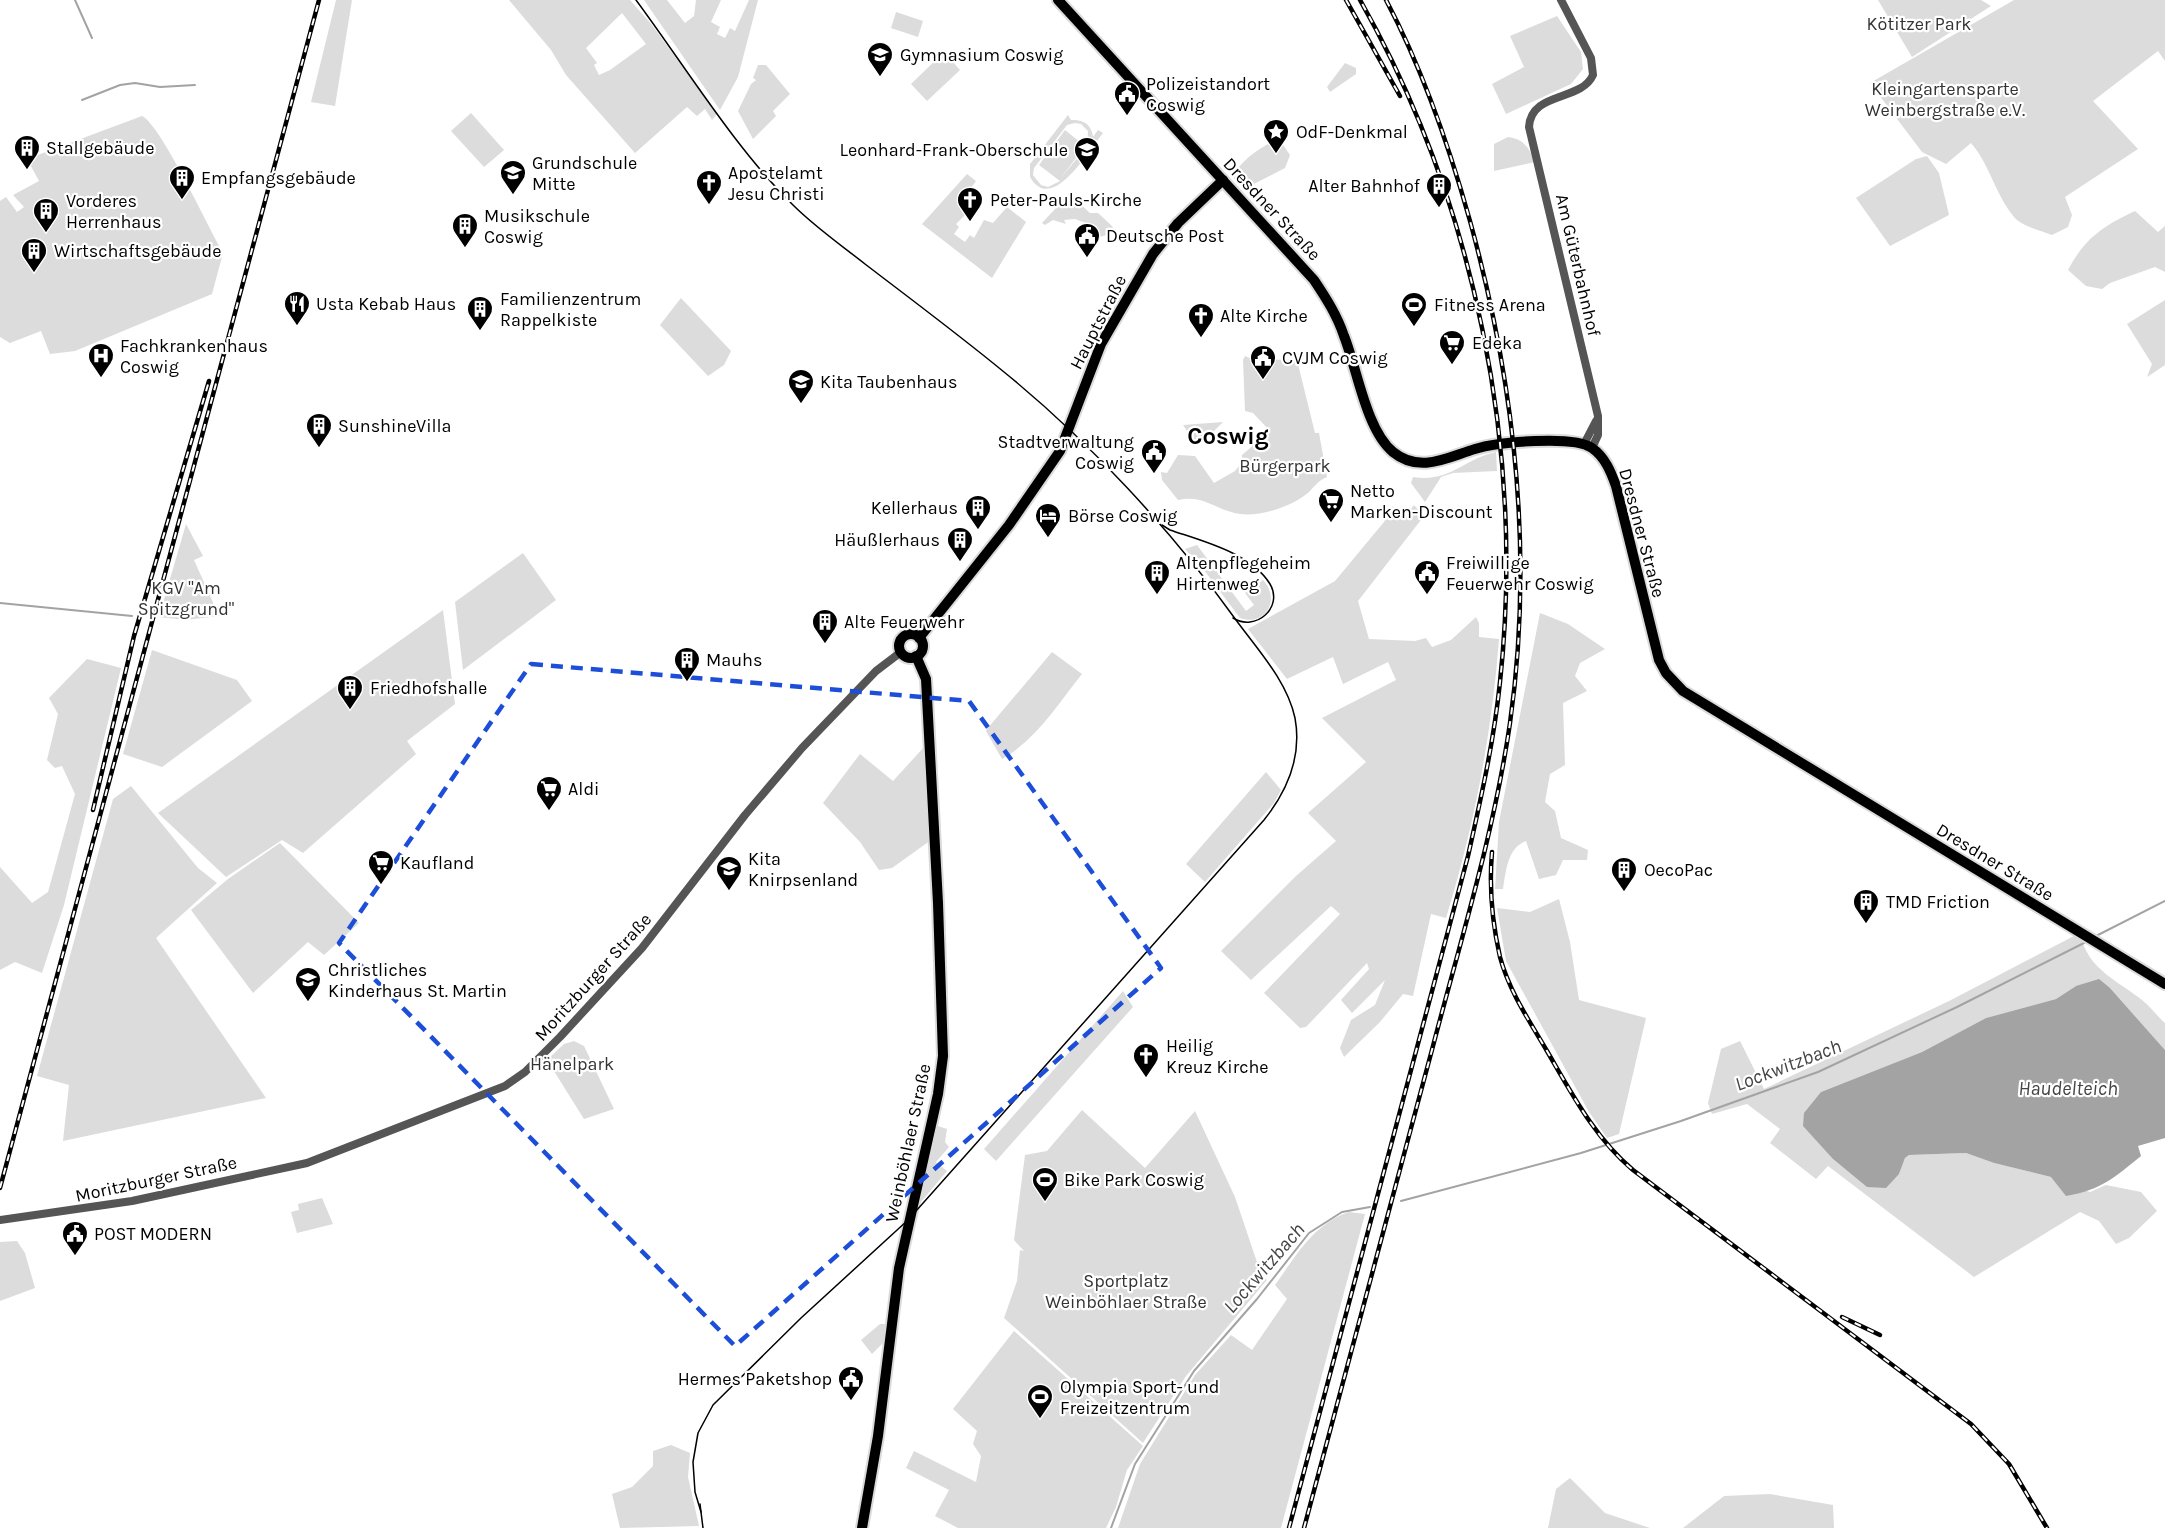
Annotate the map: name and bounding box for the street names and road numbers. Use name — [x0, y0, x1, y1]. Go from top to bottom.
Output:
street label: Dresdner Straße — [1219, 153, 1325, 265]
street label: Am Güterbahnhof — [1551, 192, 1605, 339]
street label: Hauptstraße — [1065, 271, 1131, 373]
street label: Dresdner Straße — [1614, 466, 1670, 600]
street label: Dresdner Straße — [1932, 818, 2058, 906]
street label: Moritzburger Straße — [530, 908, 656, 1046]
street label: Weinböhlaer Straße — [880, 1062, 936, 1224]
street label: Moritzburger Straße — [73, 1151, 239, 1207]

